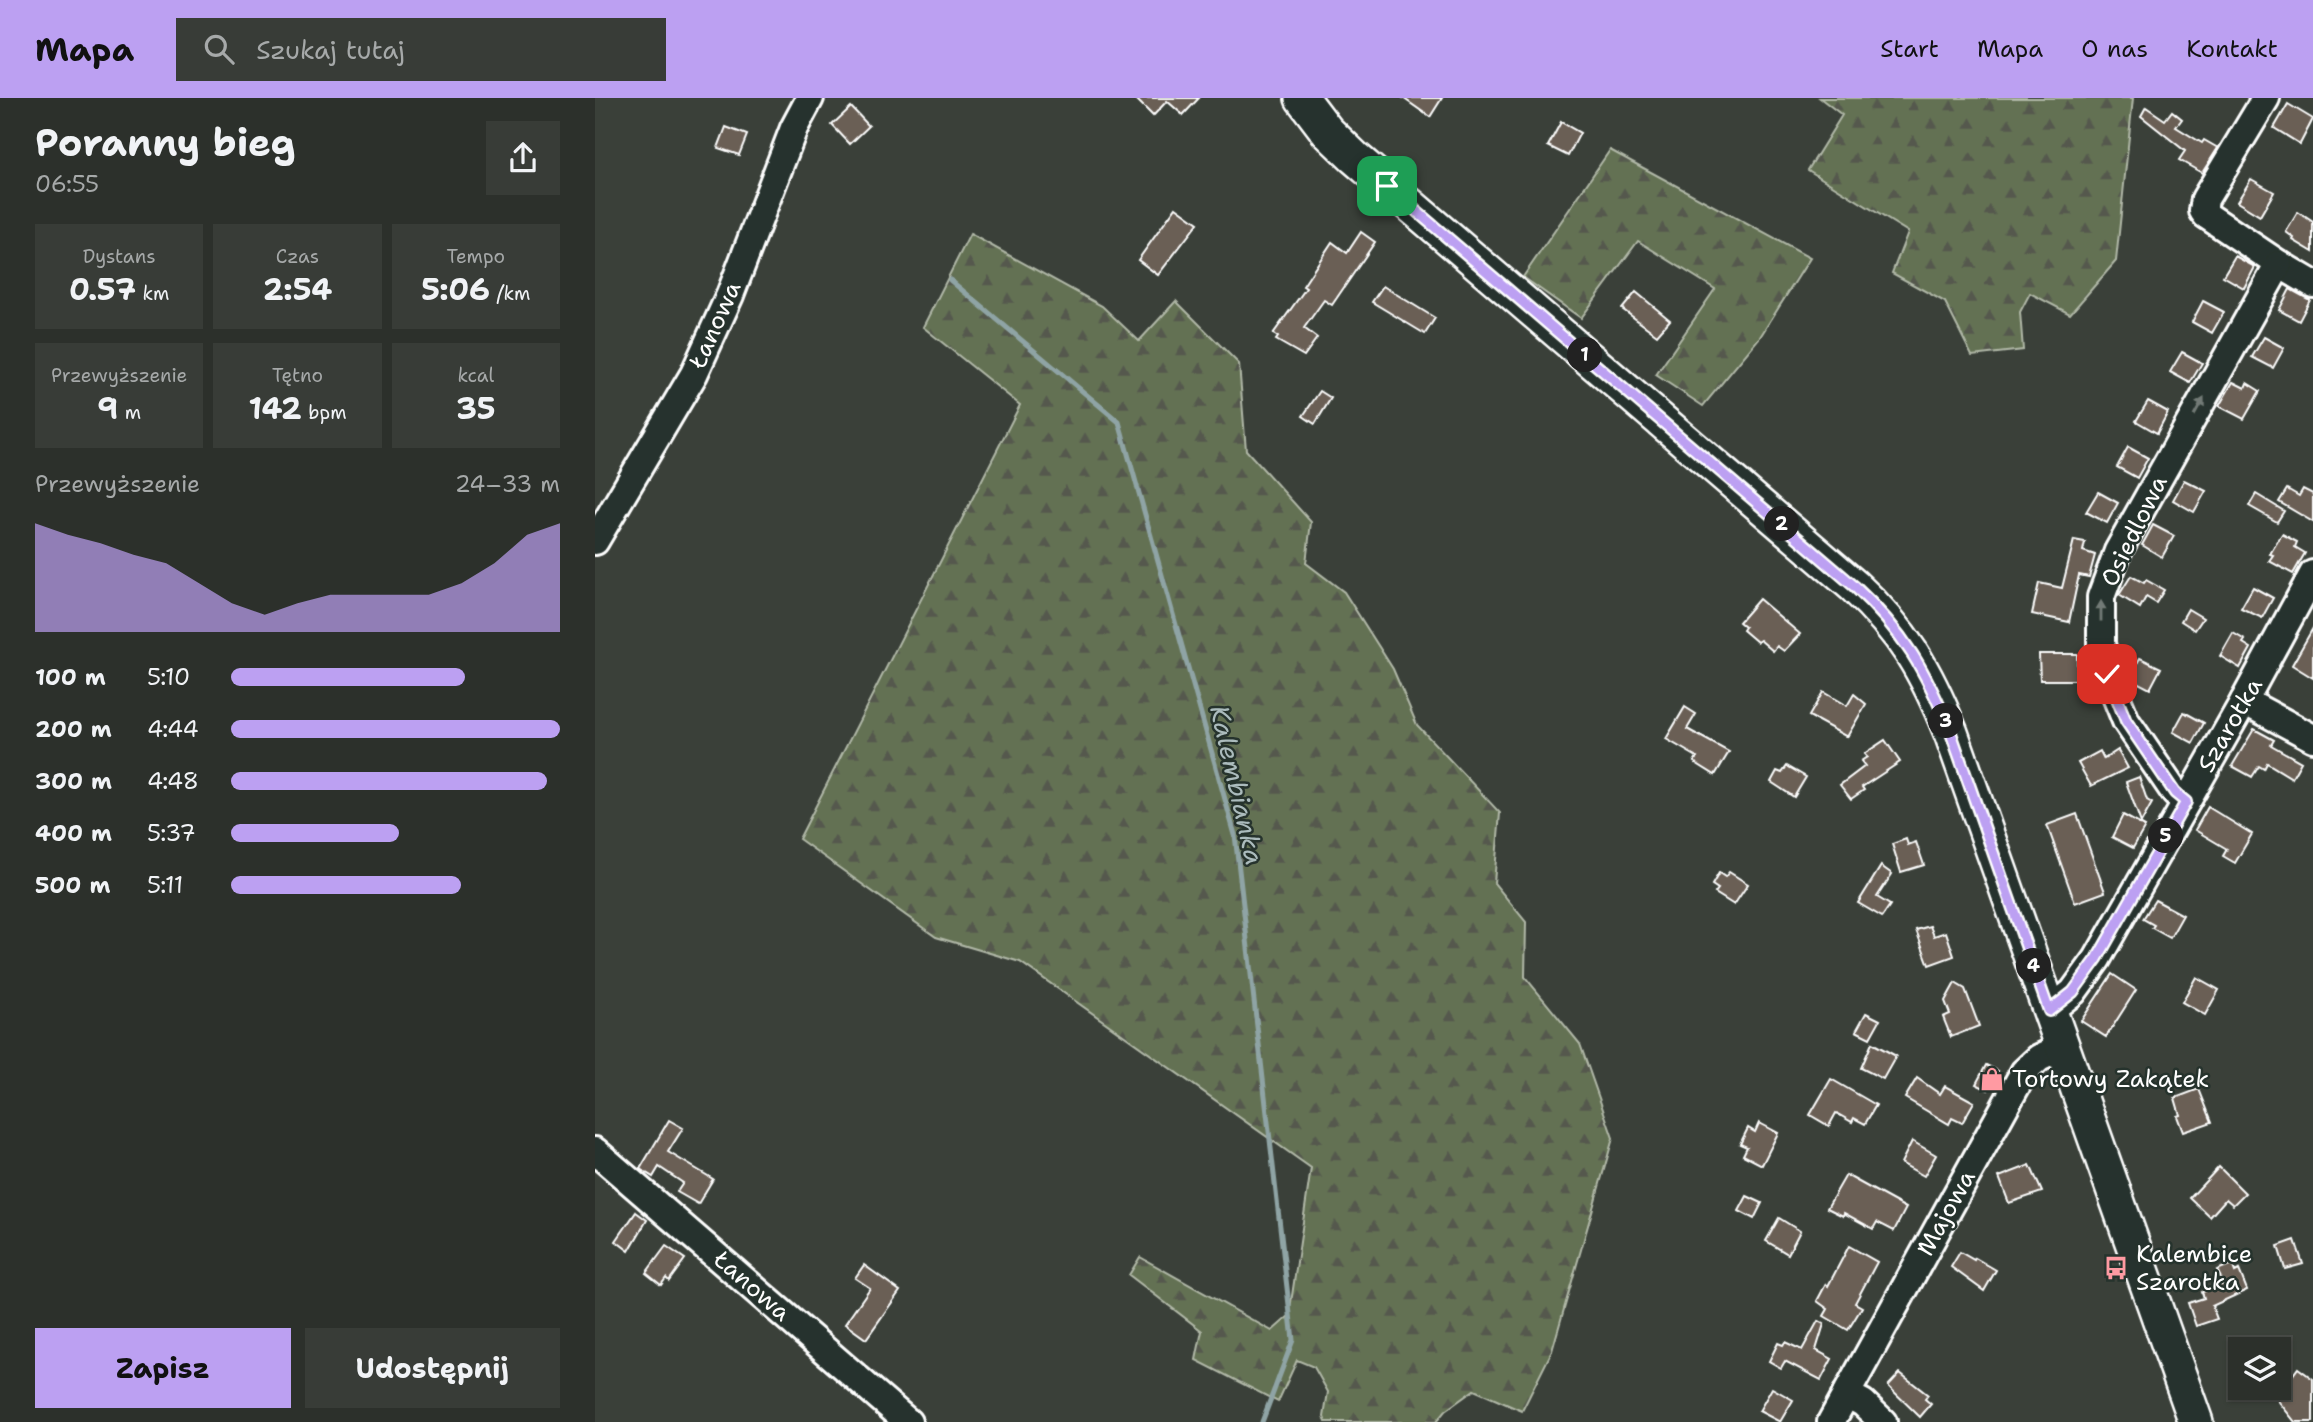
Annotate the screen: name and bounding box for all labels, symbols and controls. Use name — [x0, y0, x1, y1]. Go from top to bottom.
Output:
search box — [176, 18, 666, 81]
text: Mapa — [35, 27, 134, 72]
icon: search — [200, 30, 238, 68]
text: Szukaj tutaj — [256, 32, 405, 67]
text: Start — [1880, 33, 1939, 65]
text: Mapa — [1977, 33, 2043, 65]
text: O nas — [2081, 33, 2148, 65]
text: Kontakt — [2186, 33, 2278, 65]
text: Poranny bieg — [35, 117, 295, 168]
button: share — [486, 121, 560, 195]
pin — [1357, 156, 1417, 216]
icon: arrive — [1368, 167, 1406, 205]
text: 06:55 — [35, 169, 99, 199]
text: Dystans — [83, 244, 156, 269]
text: Czas — [276, 244, 319, 269]
text: Tempo — [447, 244, 505, 269]
text: 0.57 — [69, 269, 136, 310]
text: 2:54 — [263, 269, 332, 310]
text: 5:06 — [421, 269, 490, 310]
street label: Łanowa — [681, 276, 748, 374]
text: km — [136, 281, 169, 306]
text: /km — [490, 281, 530, 306]
pin: 1 — [1567, 338, 1602, 372]
text: 1 — [1580, 342, 1589, 367]
text: Przewyższenie — [51, 363, 187, 388]
text: Tętno — [272, 363, 323, 388]
text: kcal — [457, 363, 494, 388]
text: 9 — [97, 388, 118, 429]
text: 142 — [248, 388, 302, 429]
text: 35 — [456, 388, 496, 429]
one-way arrow — [2193, 398, 2205, 417]
text: m — [118, 400, 141, 425]
text: bpm — [302, 400, 347, 425]
text: Przewyższenie — [35, 469, 200, 499]
text: 24–33 m — [455, 469, 560, 499]
street label: Osiedlowa — [2093, 470, 2175, 592]
pin: 2 — [1765, 506, 1799, 542]
text: 2 — [1775, 511, 1788, 536]
one-way arrow — [2095, 600, 2107, 622]
pin — [2077, 644, 2137, 704]
icon: check — [2088, 655, 2126, 693]
text: 100 m — [35, 662, 106, 692]
text: 5:10 — [147, 662, 190, 692]
street label: Szarotka — [2190, 672, 2270, 778]
water label: Kalembianka — [1202, 702, 1273, 868]
pin: 3 — [1929, 704, 1963, 738]
text: 3 — [1939, 708, 1952, 733]
text: 200 m — [35, 714, 112, 744]
text: 4:44 — [147, 714, 199, 744]
text: 300 m — [35, 766, 112, 796]
text: 4:48 — [147, 766, 199, 796]
text: 400 m — [35, 818, 112, 848]
text: 5:37 — [147, 818, 196, 848]
pin: 5 — [2149, 818, 2183, 854]
text: 5 — [2160, 823, 2171, 848]
text: 500 m — [35, 870, 110, 900]
text: 5:11 — [147, 870, 183, 900]
pin: 4 — [2017, 948, 2051, 984]
text: 4 — [2027, 953, 2040, 978]
place label: Tortowy Zakątek — [2012, 1063, 2209, 1095]
shop icon: Tortowy Zakątek — [1978, 1065, 2006, 1093]
street label: Majowa — [1909, 1164, 1983, 1262]
place label: Kalembice Szarotka — [2136, 1238, 2252, 1298]
street label: Łanowa — [706, 1243, 797, 1328]
bus stop icon: Kalembice Szarotka — [2102, 1254, 2130, 1282]
button: Zapisz — [35, 1328, 291, 1408]
button: Udostępnij — [305, 1328, 560, 1408]
map controls — [2228, 1337, 2291, 1400]
button: layers — [2228, 1337, 2291, 1400]

